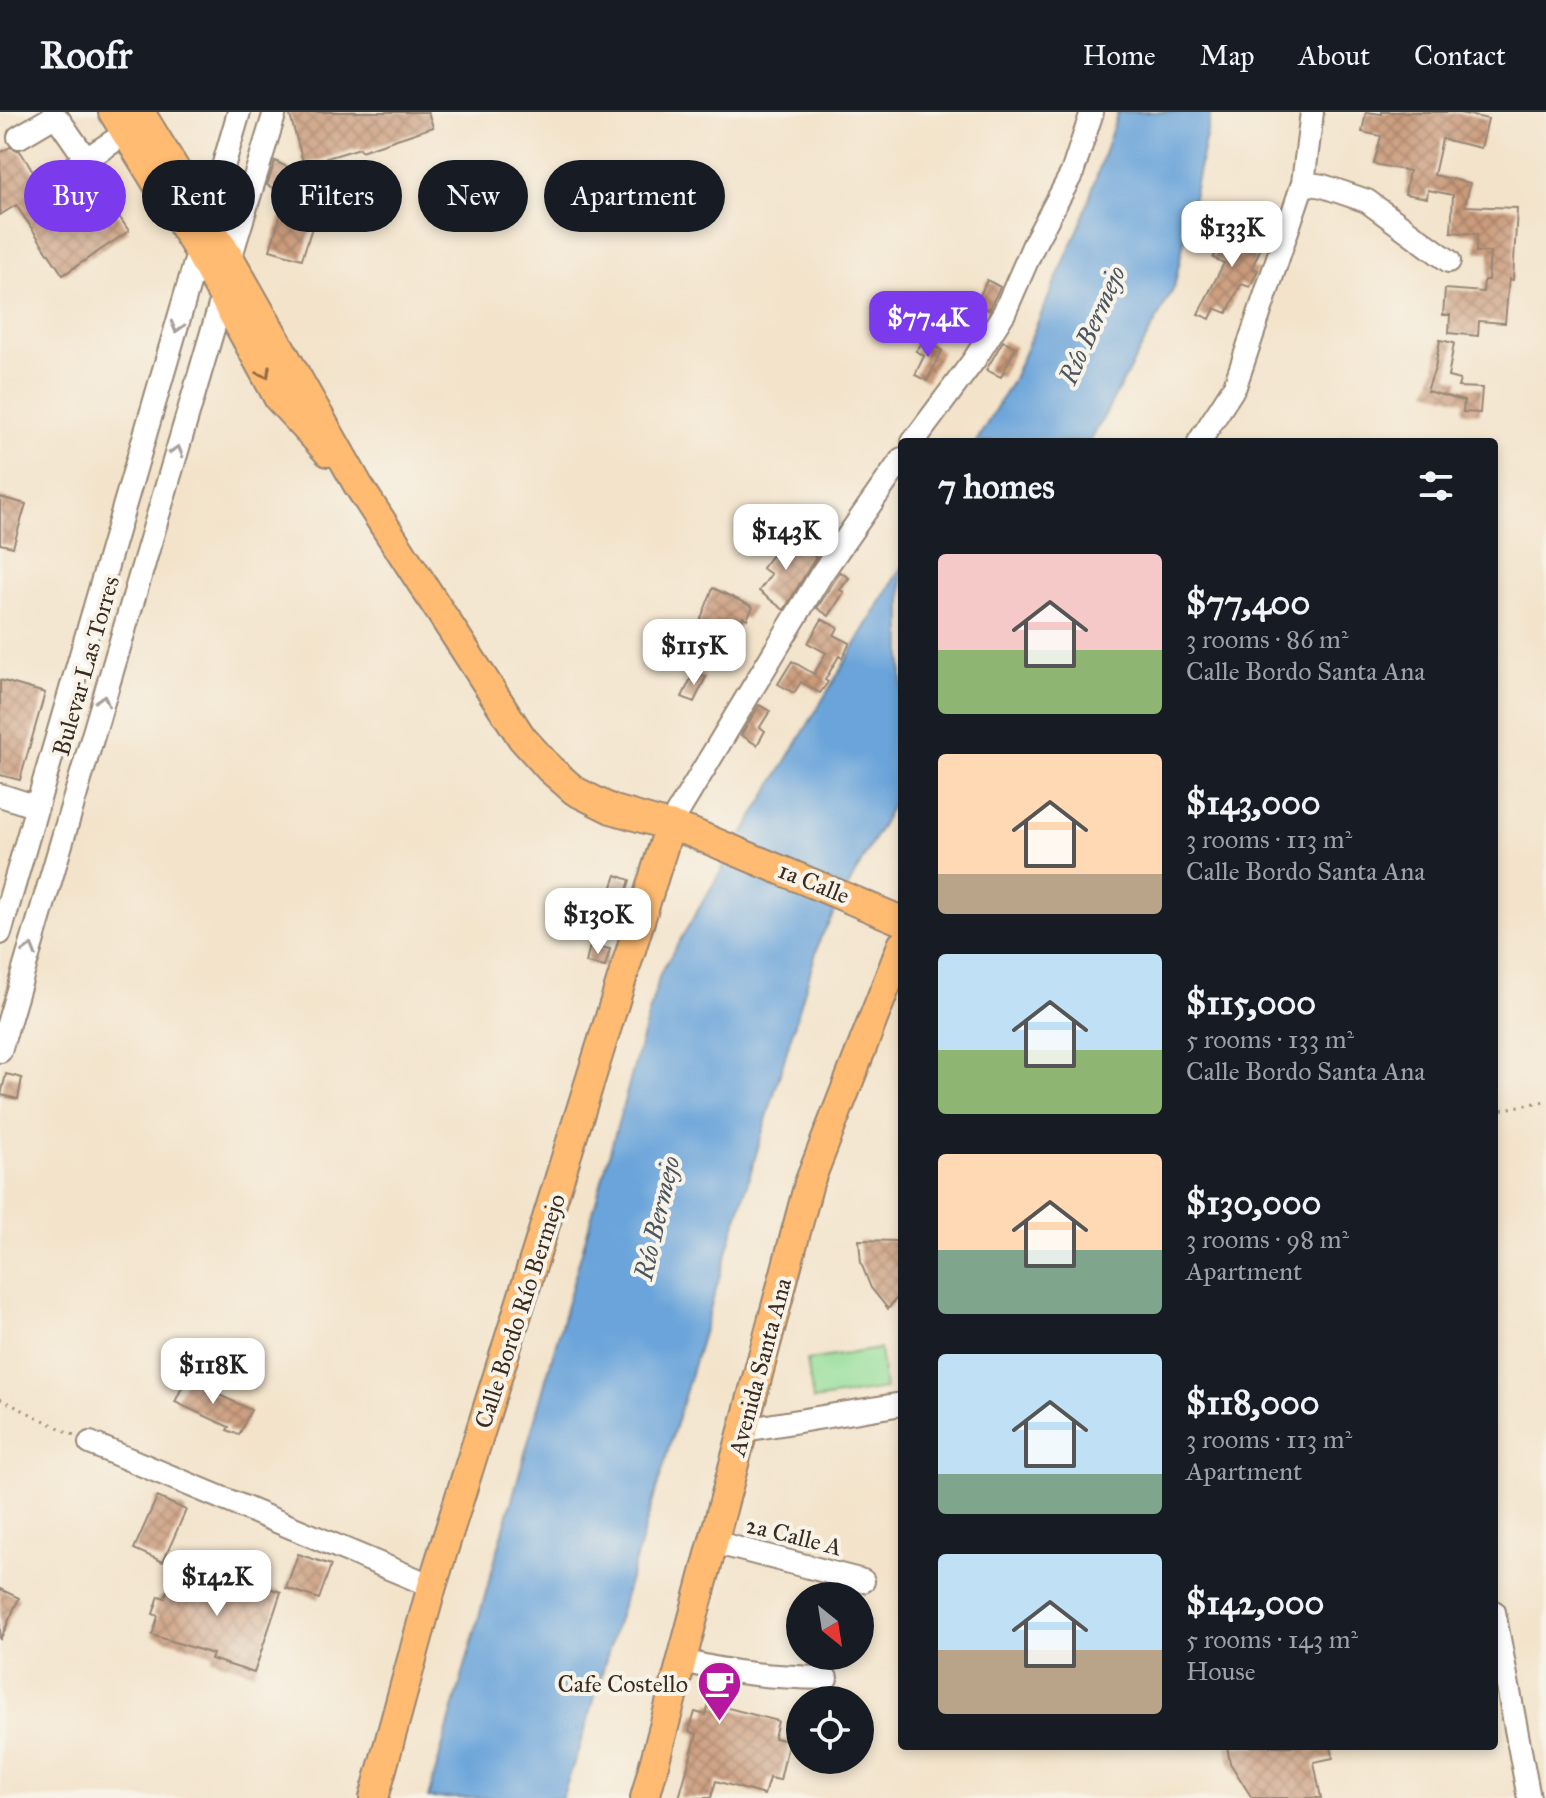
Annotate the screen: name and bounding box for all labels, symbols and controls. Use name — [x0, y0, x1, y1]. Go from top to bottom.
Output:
text: Roofr — [40, 32, 132, 78]
text: Home — [1083, 38, 1156, 73]
text: Map — [1200, 38, 1254, 73]
text: About — [1298, 38, 1370, 73]
text: Contact — [1414, 38, 1506, 73]
chip: Buy — [24, 160, 126, 232]
chip: Rent — [142, 160, 255, 232]
chip: Filters — [271, 160, 402, 232]
chip: New — [418, 160, 528, 232]
chip: Apartment — [544, 160, 725, 232]
pin: $133K — [1176, 201, 1288, 269]
text: $133K — [1199, 211, 1265, 243]
water label: Río Bermejo — [1051, 261, 1132, 390]
pin: $77.4K — [863, 291, 993, 359]
text: $77.4K — [887, 301, 969, 333]
one-way arrow — [170, 320, 186, 333]
one-way arrow — [255, 364, 271, 378]
one-way arrow — [168, 444, 184, 458]
icon: filters — [1414, 464, 1458, 508]
text: 7 homes — [938, 466, 1055, 507]
pin: $143K — [730, 504, 842, 572]
text: $143K — [751, 514, 821, 546]
street label: Bulevar Las Torres — [46, 573, 126, 759]
text: $77,400 — [1186, 582, 1310, 623]
icon: home — [1002, 586, 1098, 682]
pin: $115K — [638, 619, 750, 687]
text: 3 rooms · 86 m² — [1186, 623, 1349, 655]
text: $115K — [661, 629, 727, 661]
text: Calle Bordo Santa Ana — [1186, 655, 1425, 687]
one-way arrow — [94, 694, 110, 708]
text: $143,000 — [1186, 782, 1321, 823]
icon: home — [1002, 786, 1098, 882]
text: 3 rooms · 113 m² — [1186, 823, 1352, 855]
street label: 1a Calle — [774, 855, 854, 911]
text: Calle Bordo Santa Ana — [1186, 855, 1425, 887]
pin: $130K — [542, 888, 654, 956]
text: $130K — [563, 898, 633, 930]
one-way arrow — [21, 943, 37, 957]
text: $115,000 — [1186, 982, 1316, 1023]
icon: home — [1002, 986, 1098, 1082]
text: 5 rooms · 133 m² — [1186, 1023, 1354, 1055]
text: Calle Bordo Santa Ana — [1186, 1055, 1425, 1087]
water label: Río Bermejo — [627, 1153, 687, 1284]
text: $130,000 — [1186, 1182, 1321, 1223]
icon: home — [1002, 1186, 1098, 1282]
street label: Calle Bordo Río Bermejo — [468, 1190, 572, 1432]
text: 3 rooms · 98 m² — [1186, 1223, 1349, 1255]
text: Apartment — [1186, 1255, 1302, 1287]
street label: Avenida Santa Ana — [722, 1274, 798, 1460]
pin: $118K — [157, 1338, 269, 1406]
text: $118K — [179, 1348, 247, 1380]
text: $118,000 — [1186, 1382, 1320, 1423]
icon: home — [1002, 1386, 1098, 1482]
text: 3 rooms · 113 m² — [1186, 1423, 1352, 1455]
text: Apartment — [1186, 1455, 1302, 1487]
street label: 2a Calle A — [743, 1510, 845, 1562]
pin: $142K — [161, 1550, 273, 1618]
text: $142K — [181, 1560, 253, 1592]
north arrow — [786, 1582, 874, 1670]
map controls — [786, 1582, 874, 1774]
text: $142,000 — [1186, 1582, 1324, 1623]
icon: home — [1002, 1586, 1098, 1682]
text: 5 rooms · 143 m² — [1186, 1623, 1358, 1655]
text: House — [1186, 1655, 1256, 1687]
cafe icon: Cafe Costello — [695, 1660, 743, 1723]
place label: Cafe Costello — [557, 1669, 688, 1699]
button: locate — [786, 1686, 874, 1774]

